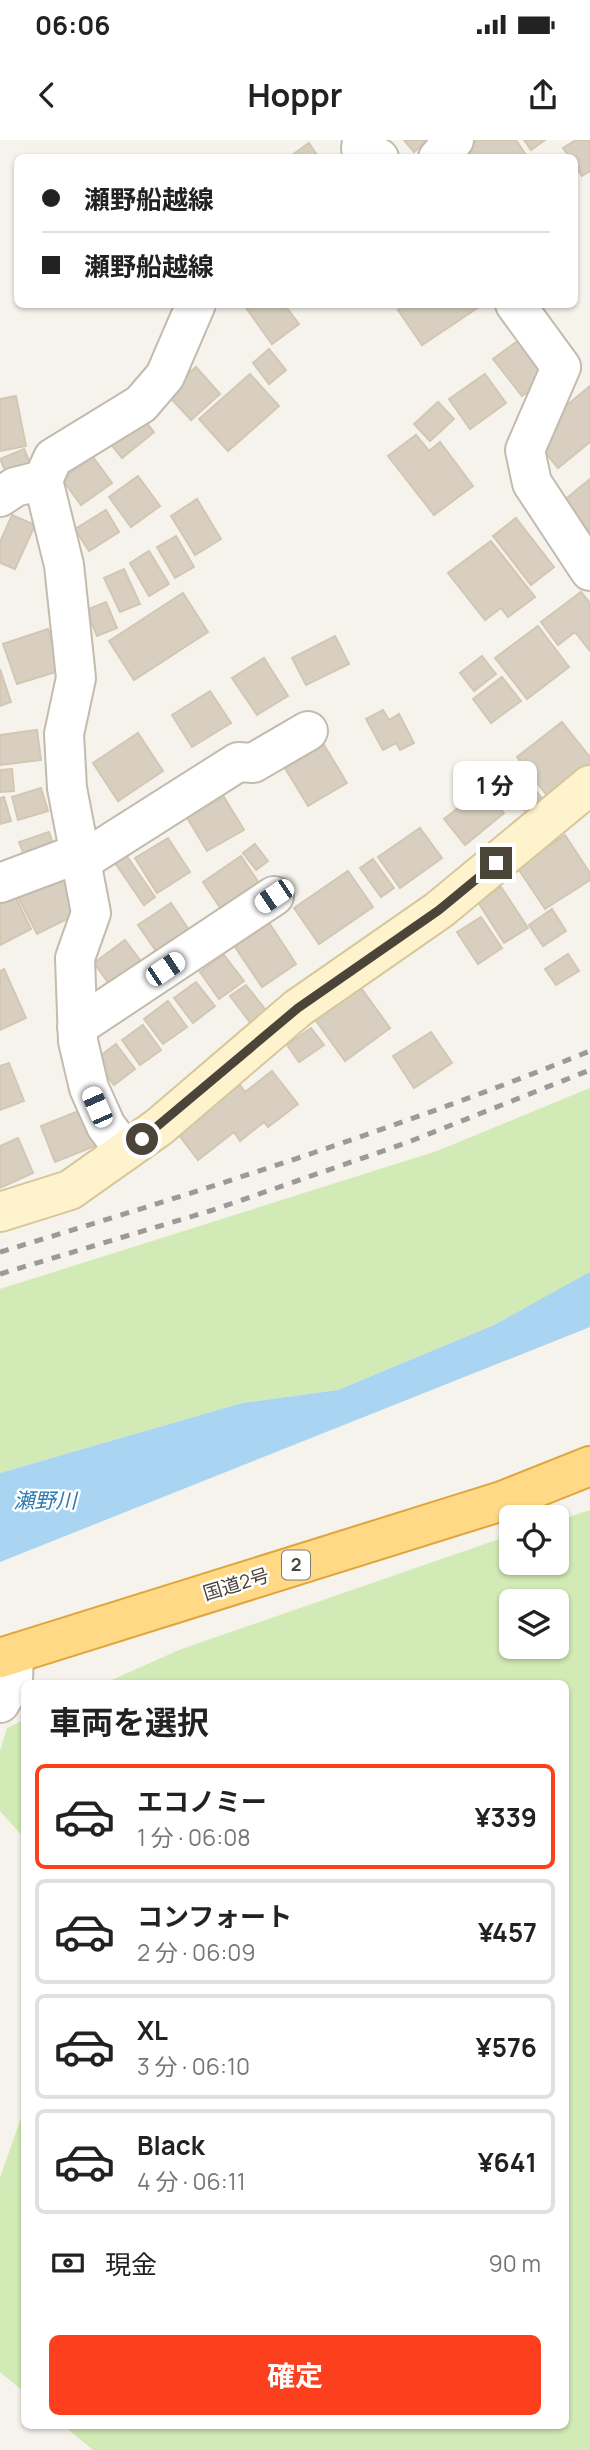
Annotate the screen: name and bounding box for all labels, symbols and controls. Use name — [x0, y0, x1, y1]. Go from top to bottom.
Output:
text: 06:06 — [35, 7, 110, 43]
text: Hoppr — [247, 73, 343, 117]
icon: back — [28, 76, 66, 114]
icon: share — [524, 76, 562, 114]
text: 瀬野船越線 — [84, 181, 214, 217]
text: 瀬野船越線 — [84, 248, 214, 284]
callout: 1 分 — [454, 762, 538, 810]
text: 1 分 — [476, 769, 514, 801]
route end — [480, 847, 512, 879]
car — [251, 876, 298, 916]
car — [142, 949, 189, 989]
car — [79, 1084, 116, 1130]
route start — [126, 1123, 158, 1155]
water label: 瀬野川 — [14, 1486, 78, 1514]
map controls — [499, 1505, 569, 1659]
button: locate — [499, 1505, 569, 1575]
road number: 2 — [282, 1550, 310, 1580]
street label: 国道2号 — [200, 1562, 272, 1606]
button: layers — [499, 1589, 569, 1659]
text: 車両を選択 — [49, 1700, 209, 1744]
text: エコノミー — [137, 1783, 267, 1819]
icon: car — [53, 1785, 116, 1848]
text: ¥339 — [475, 1799, 537, 1835]
text: 1 分 · 06:08 — [137, 1821, 251, 1853]
text: コンフォート — [137, 1898, 292, 1934]
icon: car — [53, 1900, 116, 1963]
text: ¥457 — [478, 1914, 537, 1950]
text: 2 分 · 06:09 — [137, 1936, 256, 1968]
text: XL — [137, 2012, 168, 2048]
icon: car — [53, 2015, 116, 2078]
text: ¥576 — [476, 2029, 537, 2065]
text: 3 分 · 06:10 — [137, 2050, 250, 2082]
text: Black — [137, 2127, 205, 2163]
icon: car — [53, 2130, 116, 2193]
text: ¥641 — [478, 2144, 537, 2180]
text: 4 分 · 06:11 — [137, 2165, 246, 2197]
icon: cash — [49, 2244, 87, 2282]
text: 現金 — [105, 2246, 157, 2282]
text: 90 m — [489, 2247, 541, 2279]
button: 確定 — [49, 2335, 541, 2415]

